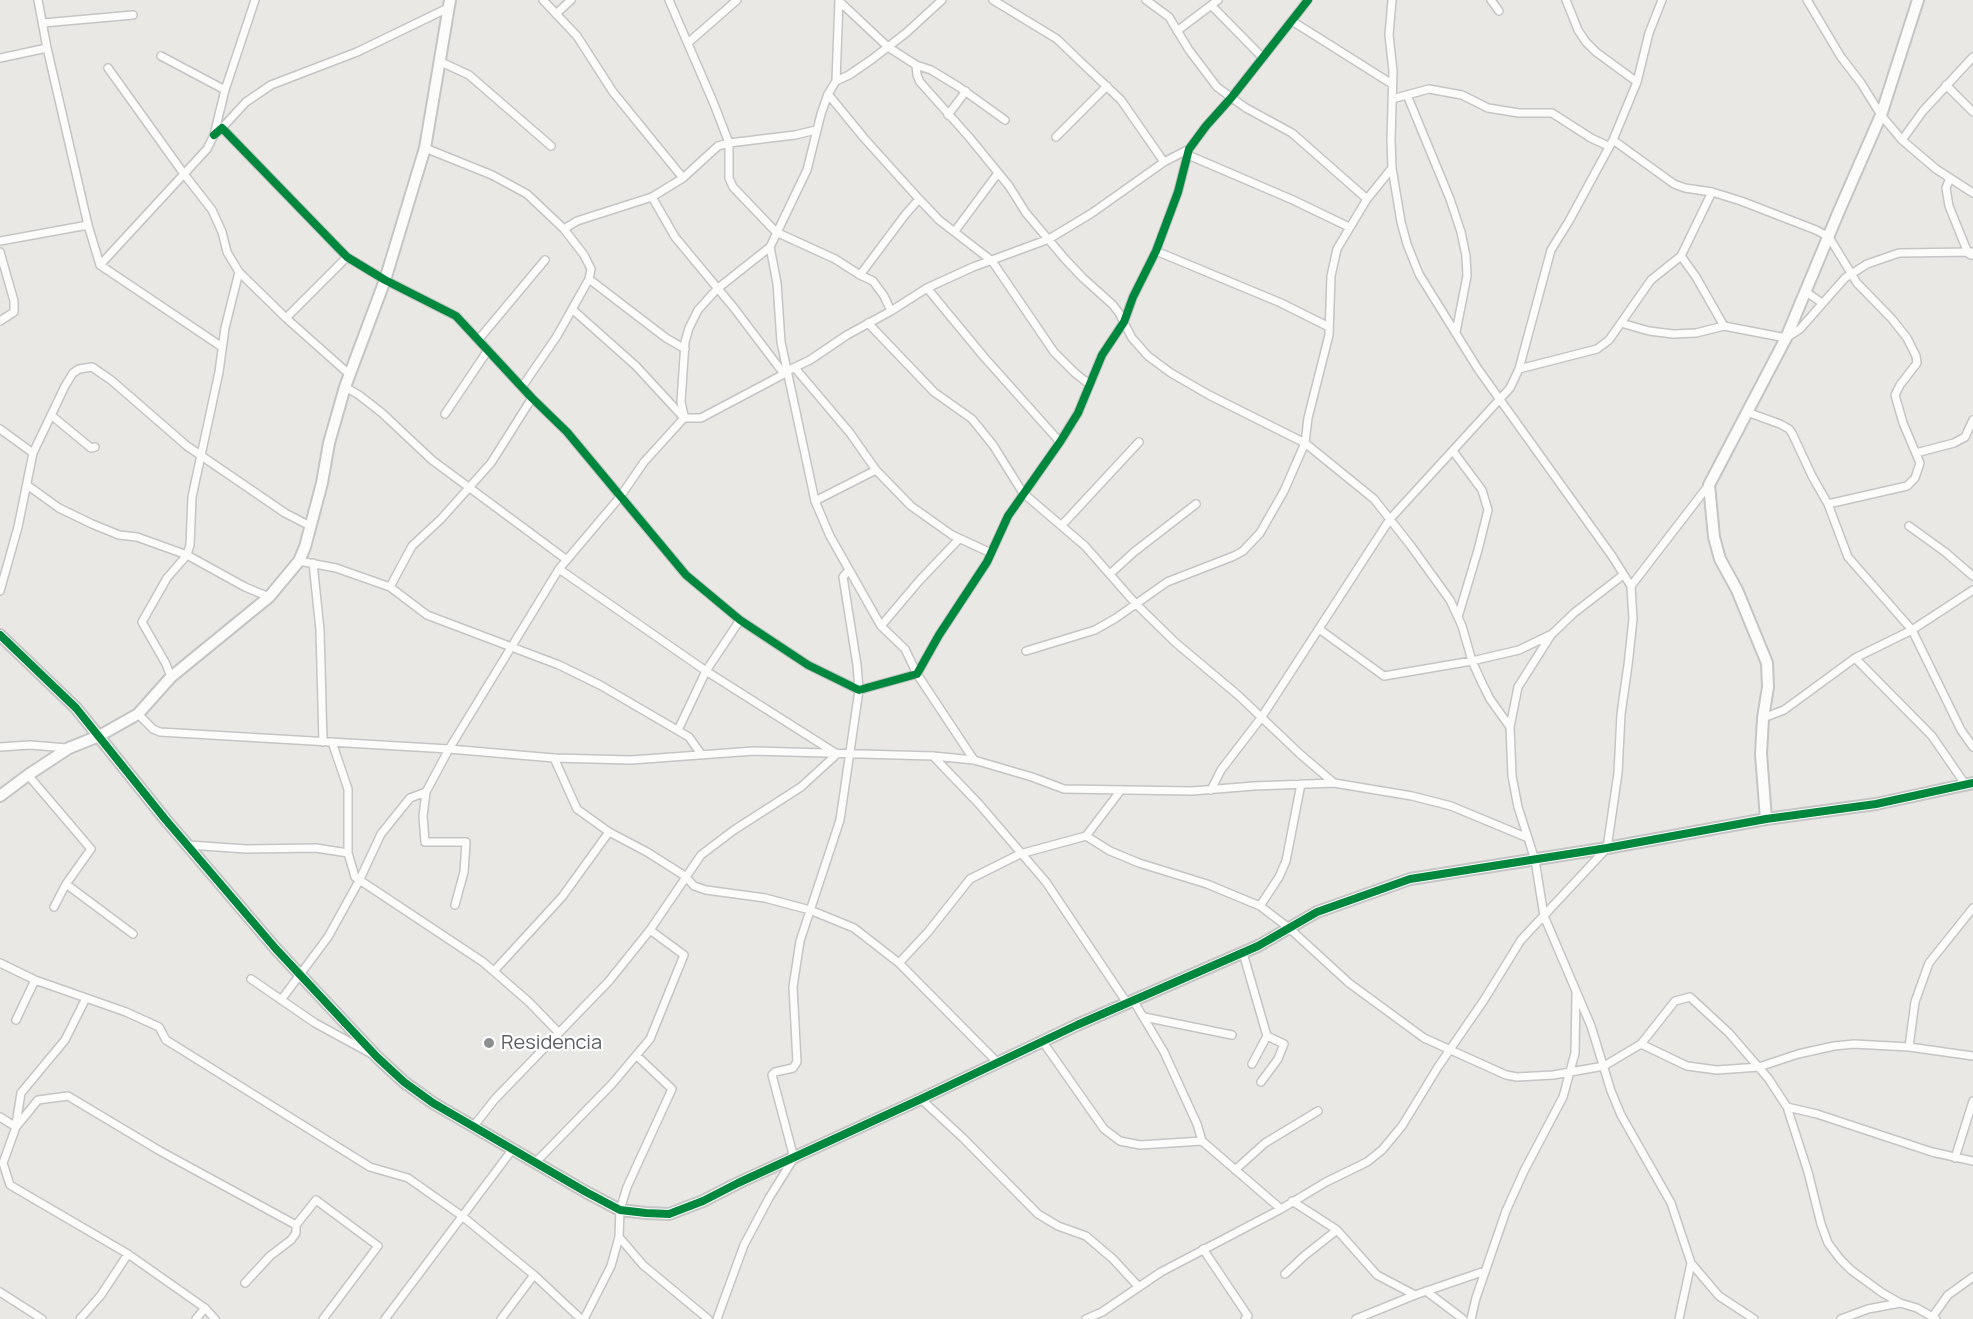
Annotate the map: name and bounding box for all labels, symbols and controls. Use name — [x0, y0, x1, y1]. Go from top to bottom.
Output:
place label: Residencia — [501, 1031, 602, 1055]
marker: Residencia — [482, 1036, 496, 1050]

